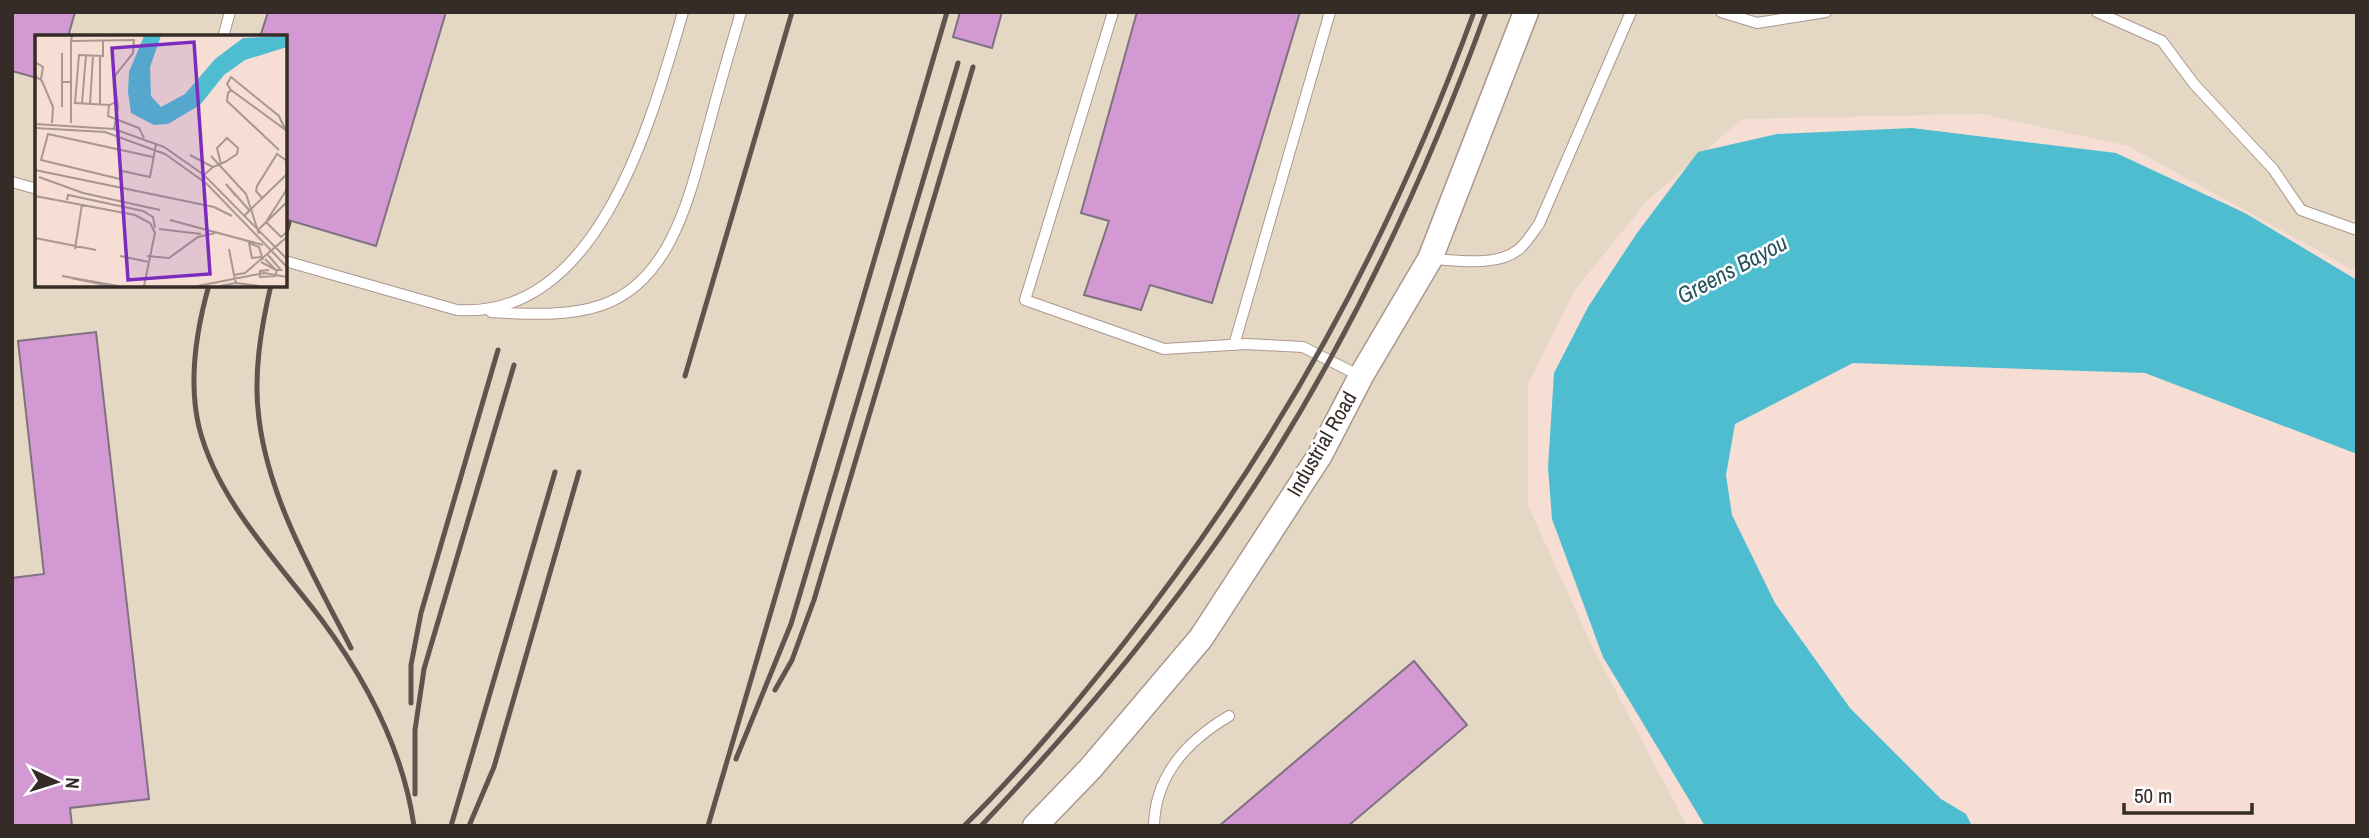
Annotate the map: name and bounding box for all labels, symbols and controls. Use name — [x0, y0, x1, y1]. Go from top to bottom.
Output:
inset map — [35, 35, 287, 287]
water label: Greens Bayou — [1671, 227, 1792, 311]
street label: Industrial Road — [1280, 386, 1363, 502]
north arrow — [21, 747, 91, 817]
scale bar — [2124, 772, 2252, 816]
text: N — [60, 777, 86, 790]
text: 50 m — [2134, 781, 2172, 810]

